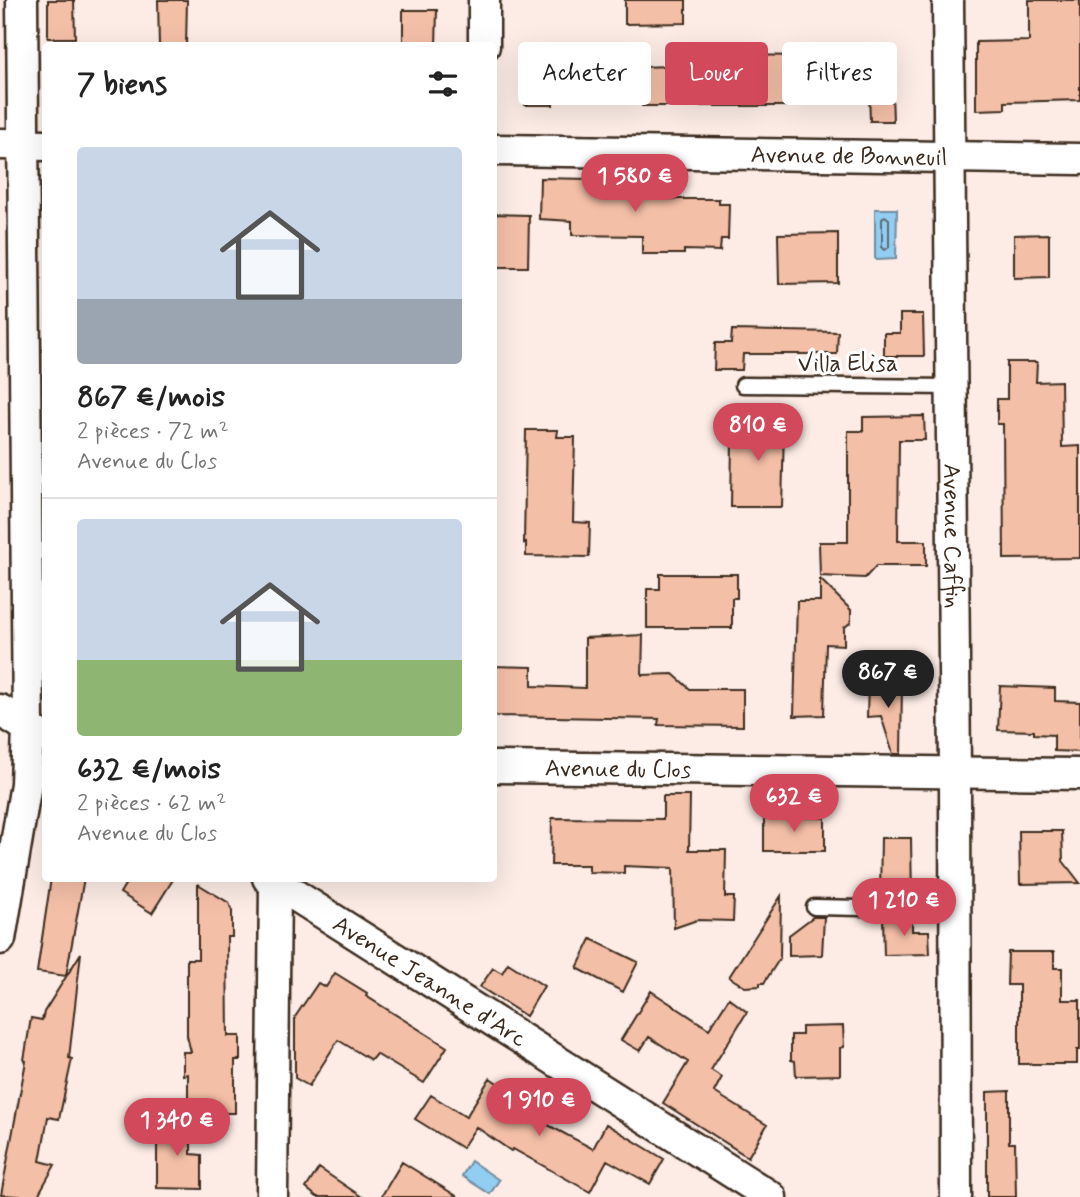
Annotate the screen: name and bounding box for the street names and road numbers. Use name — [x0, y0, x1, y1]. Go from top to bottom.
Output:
street label: Avenue de Bonneuil — [750, 140, 947, 174]
street label: Villa Elisa — [798, 349, 898, 380]
street label: Avenue Caffin — [935, 463, 968, 609]
street label: Avenue du Clos — [545, 754, 692, 786]
street label: Avenue Jeanne d'Arc — [327, 909, 532, 1055]

